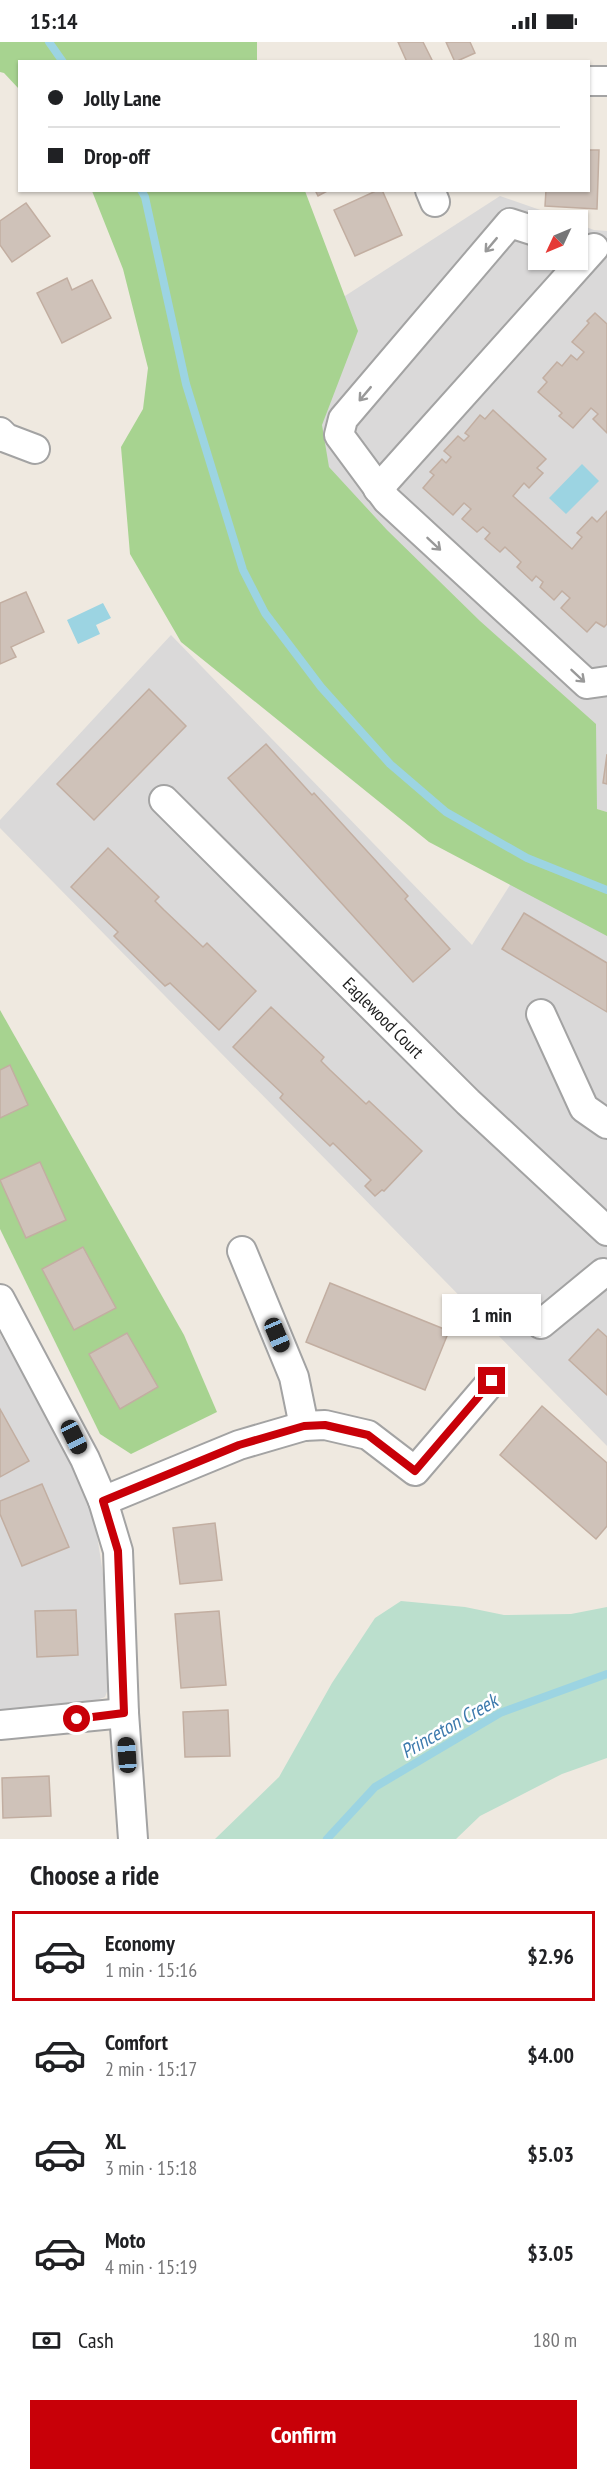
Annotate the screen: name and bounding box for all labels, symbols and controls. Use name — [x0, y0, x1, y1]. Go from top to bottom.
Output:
text: 15:14 — [30, 7, 78, 35]
text: Jolly Lane — [84, 84, 161, 112]
text: Drop-off — [84, 142, 150, 170]
north arrow — [528, 210, 588, 270]
map controls — [528, 210, 588, 270]
one-way arrow — [485, 237, 498, 253]
one-way arrow — [358, 386, 372, 401]
one-way arrow — [426, 537, 441, 551]
one-way arrow — [570, 668, 585, 682]
street label: Eaglewood Court — [338, 972, 429, 1063]
callout: 1 min — [442, 1294, 542, 1336]
text: 1 min — [471, 1302, 512, 1328]
car — [262, 1315, 292, 1355]
route end — [478, 1367, 505, 1394]
car — [58, 1417, 90, 1457]
water label: Princeton Creek — [396, 1687, 504, 1764]
route start — [63, 1705, 90, 1732]
car — [117, 1736, 137, 1774]
text: Choose a ride — [30, 1858, 159, 1892]
icon: car — [33, 1929, 87, 1983]
text: Economy — [105, 1929, 175, 1957]
text: $2.96 — [527, 1942, 574, 1970]
text: 1 min · 15:16 — [105, 1957, 197, 1983]
icon: car — [33, 2028, 87, 2082]
text: Comfort — [105, 2028, 168, 2056]
text: $4.00 — [527, 2041, 574, 2069]
text: 2 min · 15:17 — [105, 2056, 197, 2082]
icon: car — [33, 2127, 87, 2181]
text: XL — [105, 2127, 126, 2155]
text: $5.03 — [527, 2140, 574, 2168]
text: 3 min · 15:18 — [105, 2155, 197, 2181]
icon: car — [33, 2226, 87, 2280]
text: Moto — [105, 2226, 146, 2254]
text: $3.05 — [527, 2239, 574, 2267]
text: 4 min · 15:19 — [105, 2254, 197, 2280]
icon: cash — [30, 2324, 63, 2357]
text: Cash — [78, 2326, 114, 2354]
text: 180 m — [533, 2327, 577, 2353]
button: Confirm — [30, 2400, 577, 2469]

